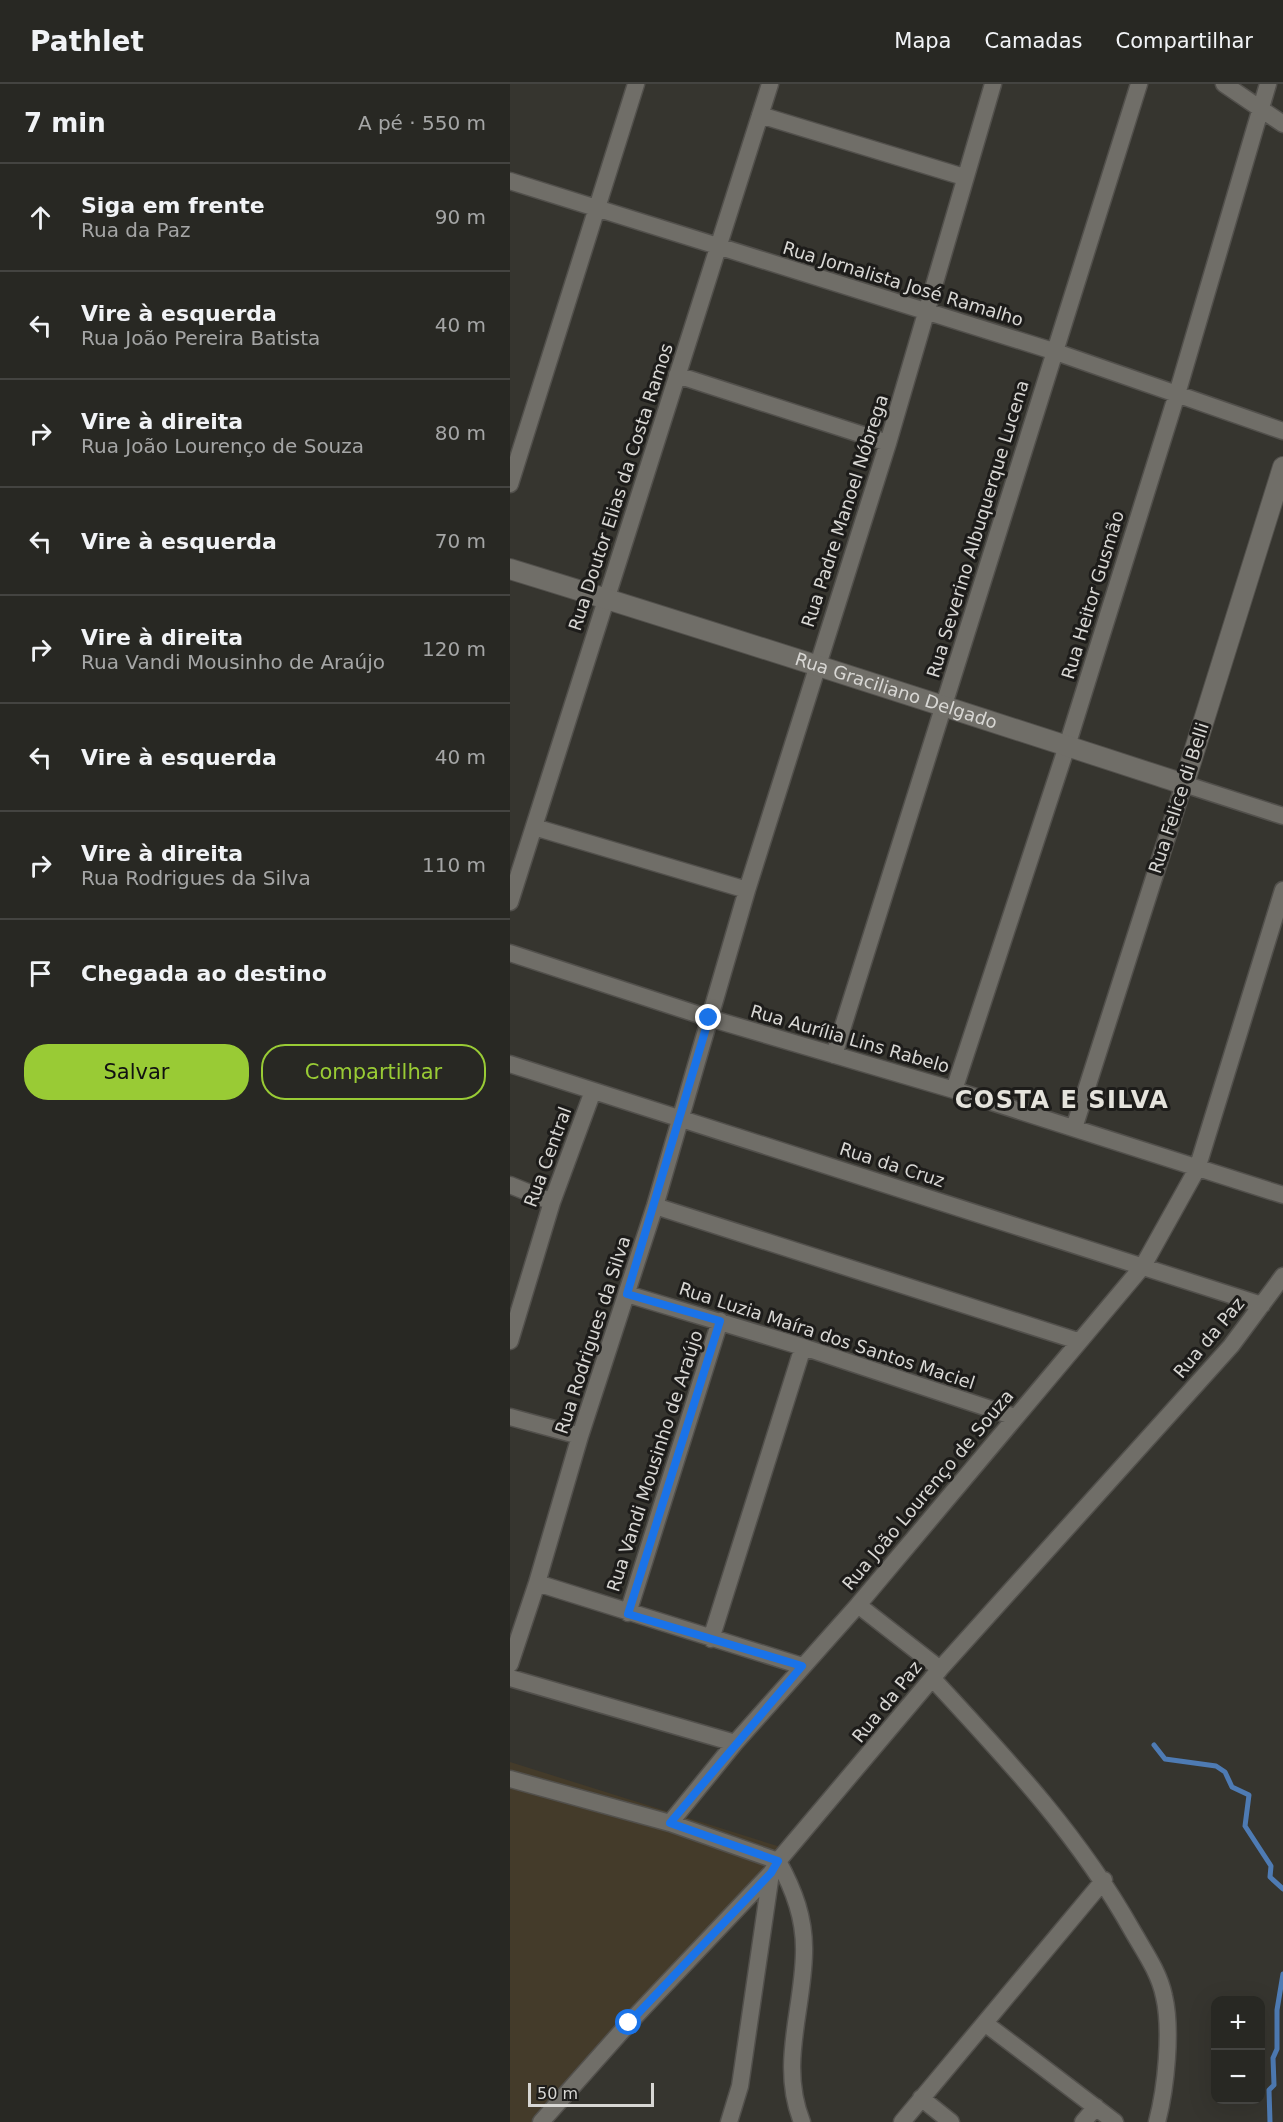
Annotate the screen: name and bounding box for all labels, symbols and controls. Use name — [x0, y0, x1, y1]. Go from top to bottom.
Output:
text: Pathlet — [30, 25, 144, 58]
text: Mapa — [894, 29, 951, 53]
text: Camadas — [984, 29, 1082, 53]
text: Compartilhar — [1115, 29, 1253, 53]
text: 7 min — [24, 108, 106, 138]
text: A pé · 550 m — [358, 111, 486, 135]
text: Siga em frente — [81, 193, 265, 218]
icon: ahead — [24, 201, 57, 234]
text: 90 m — [435, 205, 486, 229]
text: Rua da Paz — [81, 218, 191, 242]
street label: Rua Jornalista José Ramalho — [780, 237, 1026, 330]
text: Vire à esquerda — [81, 301, 277, 326]
icon: left — [24, 309, 57, 342]
text: 40 m — [435, 313, 486, 337]
text: Rua João Pereira Batista — [81, 326, 320, 350]
street label: Rua Doutor Elias da Costa Ramos — [564, 341, 677, 633]
street label: Rua Severino Albuquerque Lucena — [922, 378, 1033, 680]
street label: Rua Padre Manoel Nóbrega — [797, 392, 892, 630]
text: Vire à direita — [81, 409, 243, 434]
icon: right — [24, 417, 57, 450]
text: 80 m — [435, 421, 486, 445]
text: Rua João Lourenço de Souza — [81, 434, 364, 458]
street label: Rua Heitor Gusmão — [1057, 508, 1128, 682]
icon: left — [24, 525, 57, 558]
text: Vire à esquerda — [81, 529, 277, 554]
text: 70 m — [435, 529, 486, 553]
text: Vire à direita — [81, 625, 243, 650]
icon: right — [24, 633, 57, 666]
text: 120 m — [422, 637, 486, 661]
street label: Rua Graciliano Delgado — [793, 648, 1000, 733]
text: Rua Vandi Mousinho de Araújo — [81, 650, 385, 674]
street label: Rua Felice di Belli — [1144, 720, 1213, 876]
icon: left — [24, 741, 57, 774]
text: Vire à esquerda — [81, 745, 277, 770]
text: 40 m — [435, 745, 486, 769]
text: Vire à direita — [81, 841, 243, 866]
icon: right — [24, 849, 57, 882]
text: 110 m — [422, 853, 486, 877]
text: Rua Rodrigues da Silva — [81, 866, 311, 890]
icon: arrive — [24, 957, 57, 990]
text: Chegada ao destino — [81, 961, 327, 986]
street label: Rua Aurília Lins Rabelo — [748, 1000, 952, 1077]
route end — [695, 1004, 721, 1030]
button: Salvar — [24, 1044, 249, 1100]
button: Compartilhar — [261, 1044, 486, 1100]
district label: COSTA E SILVA — [955, 1086, 1169, 1114]
street label: Rua Central — [520, 1104, 575, 1210]
street label: Rua da Cruz — [837, 1138, 947, 1191]
street label: Rua Rodrigues da Silva — [551, 1233, 634, 1436]
street label: Rua Luzia Maíra dos Santos Maciel — [676, 1278, 978, 1393]
street label: Rua da Paz — [1169, 1293, 1248, 1382]
street label: Rua Vandi Mousinho de Araújo — [602, 1327, 707, 1594]
street label: Rua João Lourenço de Souza — [838, 1385, 1018, 1594]
street label: Rua da Paz — [847, 1657, 926, 1747]
map controls — [1211, 1996, 1265, 2104]
button: + — [1211, 1996, 1265, 2050]
route start — [615, 2009, 641, 2035]
button: − — [1211, 2050, 1265, 2104]
scale bar — [528, 2080, 654, 2108]
text: 50 m — [537, 2084, 578, 2103]

